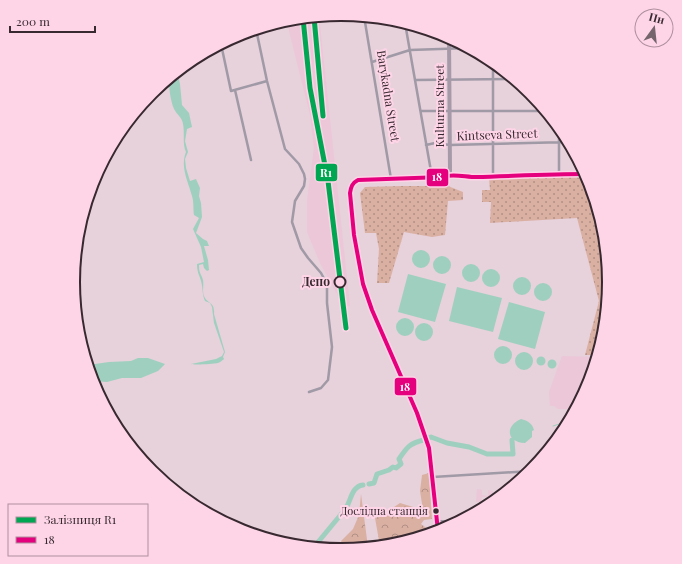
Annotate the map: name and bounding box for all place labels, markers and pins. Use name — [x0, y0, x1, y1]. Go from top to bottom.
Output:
place label: Депо — [302, 273, 330, 289]
marker: Депо — [333, 275, 347, 289]
place label: Дослідна станція — [340, 503, 428, 518]
marker: Дослідна станція — [431, 506, 441, 516]

